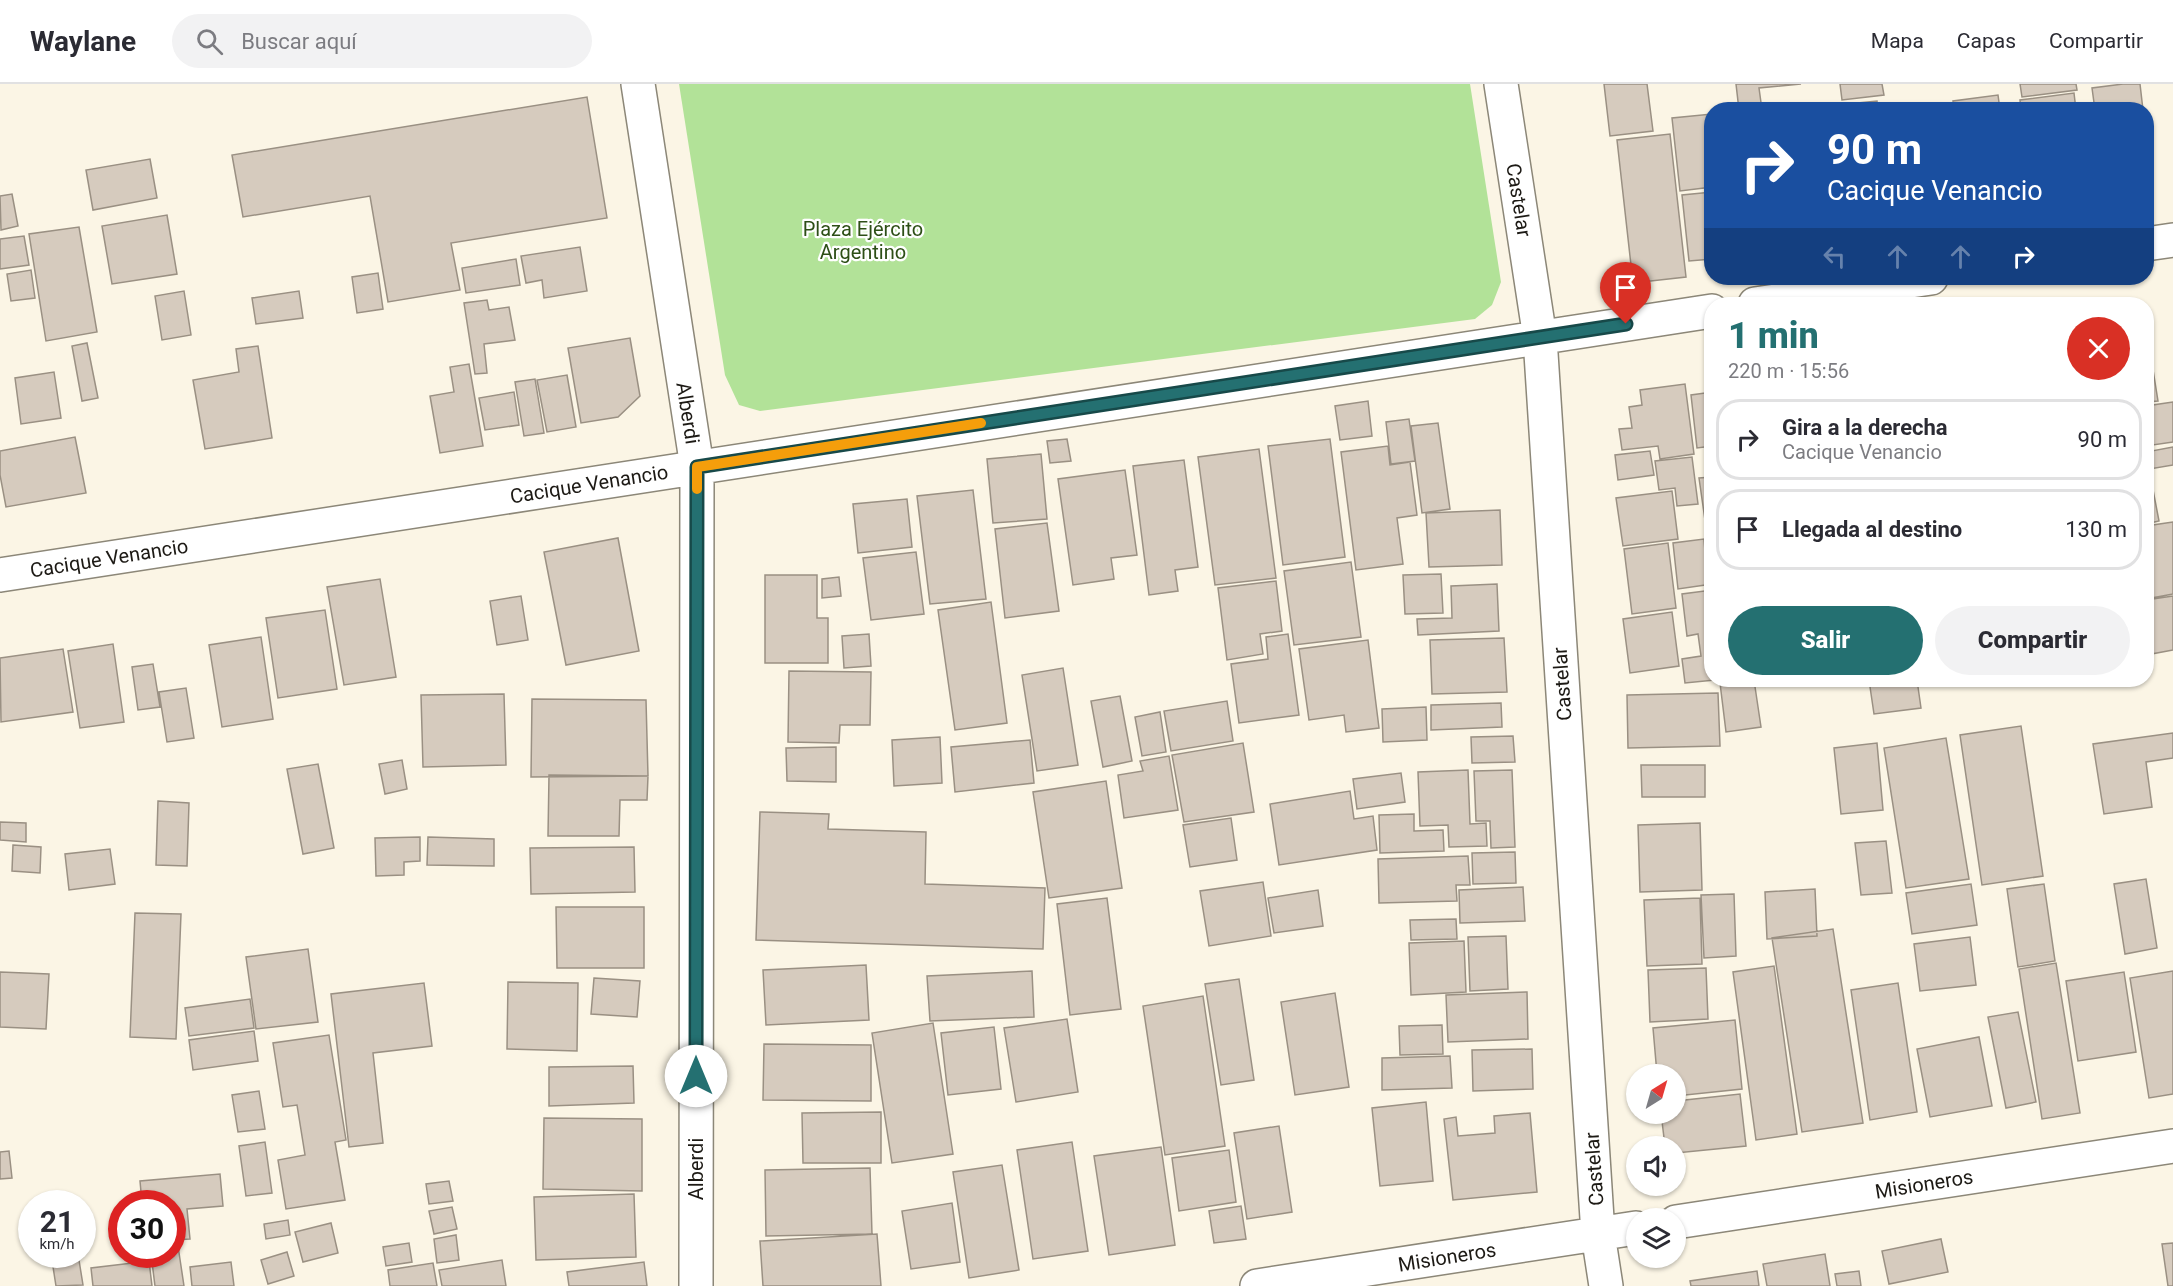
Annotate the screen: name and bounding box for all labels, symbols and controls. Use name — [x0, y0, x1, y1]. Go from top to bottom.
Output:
search box — [172, 14, 592, 68]
text: Waylane — [30, 25, 136, 58]
icon: search — [193, 25, 226, 58]
text: Buscar aquí — [241, 29, 357, 54]
text: Mapa — [1871, 29, 1924, 53]
text: Capas — [1957, 29, 2016, 53]
text: Compartir — [2049, 29, 2143, 53]
text: 90 m — [1827, 125, 1922, 174]
icon: right — [1728, 126, 1806, 204]
street label: Castelar — [1501, 162, 1537, 239]
text: Cacique Venancio — [1827, 175, 2043, 207]
park label: Plaza Ejército Argentino — [803, 217, 923, 264]
icon: left — [1818, 240, 1851, 273]
icon: ahead — [1881, 240, 1914, 273]
icon: ahead — [1944, 240, 1977, 273]
icon: right — [2007, 240, 2040, 273]
pin — [1600, 262, 1651, 324]
icon: arrive — [1609, 271, 1642, 304]
text: 1 min — [1728, 315, 1819, 357]
button: close — [2067, 317, 2130, 380]
text: 220 m · 15:56 — [1728, 359, 1849, 383]
street label: Alberdi — [671, 380, 705, 446]
text: Gira a la derecha — [1782, 415, 1948, 440]
icon: right — [1731, 423, 1764, 456]
text: 90 m — [2078, 427, 2127, 452]
text: Cacique Venancio — [1782, 440, 1942, 464]
street label: Cacique Venancio — [508, 460, 670, 508]
icon: arrive — [1731, 513, 1764, 546]
text: Llegada al destino — [1782, 517, 1962, 542]
text: 130 m — [2065, 517, 2127, 542]
street label: Cacique Venancio — [28, 534, 190, 582]
button: Salir — [1728, 606, 1923, 675]
button: Compartir — [1935, 606, 2130, 675]
street label: Castelar — [1547, 646, 1577, 722]
position arrow — [664, 1044, 728, 1108]
north arrow — [1626, 1064, 1686, 1124]
map controls — [1626, 1064, 1686, 1268]
street label: Castelar — [1579, 1131, 1609, 1207]
button: sound — [1626, 1136, 1686, 1196]
street label: Alberdi — [684, 1138, 708, 1200]
street label: Misioneros — [1873, 1164, 1975, 1204]
speed limit sign: 30 — [108, 1190, 186, 1268]
text: 21 — [40, 1204, 74, 1239]
button: layers — [1626, 1208, 1686, 1268]
text: km/h — [39, 1235, 75, 1253]
street label: Misioneros — [1396, 1237, 1498, 1277]

